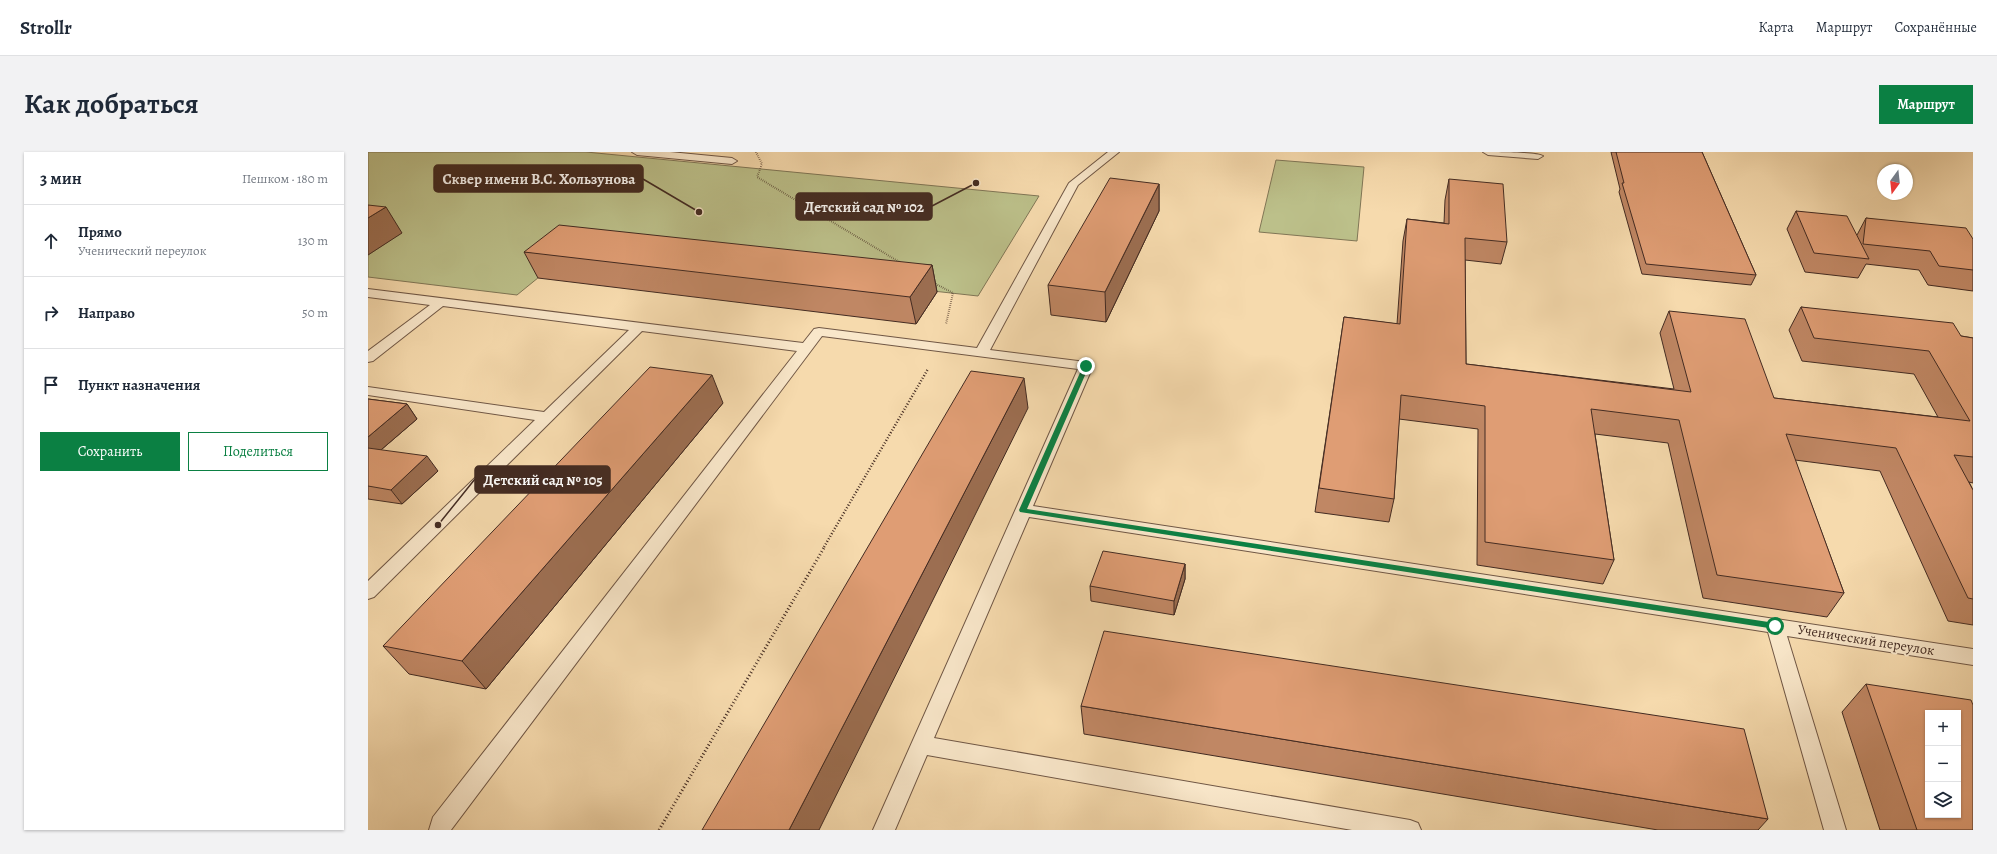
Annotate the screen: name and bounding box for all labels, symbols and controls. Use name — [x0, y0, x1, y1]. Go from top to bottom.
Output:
text: Strollr — [20, 15, 72, 41]
text: Карта — [1759, 18, 1794, 37]
text: Маршрут — [1816, 18, 1872, 37]
text: Сохранённые — [1894, 18, 1977, 37]
text: Как добраться — [24, 85, 199, 123]
button: Маршрут — [1879, 85, 1973, 124]
north arrow — [1877, 164, 1913, 200]
callout: Сквер имени В.С. Хользунова — [434, 165, 643, 192]
text: 3 мин — [40, 167, 82, 190]
text: Сквер имени В.С. Хользунова — [443, 169, 636, 189]
text: Пешком · 180 m — [242, 170, 328, 187]
callout: Детский сад № 102 — [796, 193, 932, 220]
text: Детский сад № 102 — [804, 197, 925, 217]
text: Прямо — [78, 222, 122, 242]
icon: ahead — [40, 230, 62, 252]
text: 130 m — [298, 232, 328, 249]
text: Ученический переулок — [78, 242, 206, 259]
icon: right — [40, 302, 62, 324]
text: Направо — [78, 303, 135, 323]
text: 50 m — [302, 304, 328, 321]
route end — [1077, 357, 1095, 375]
icon: arrive — [40, 374, 62, 396]
text: Пункт назначения — [78, 375, 200, 395]
button: Сохранить — [40, 432, 180, 471]
button: Поделиться — [188, 432, 328, 471]
callout: Детский сад № 105 — [475, 466, 610, 493]
text: Детский сад № 105 — [483, 470, 603, 490]
route start — [1766, 617, 1784, 635]
street label: Ученический переулок — [1796, 620, 1936, 660]
map controls — [1925, 710, 1961, 818]
button: + — [1925, 710, 1961, 746]
button: − — [1925, 746, 1961, 782]
button: layers — [1925, 782, 1961, 818]

